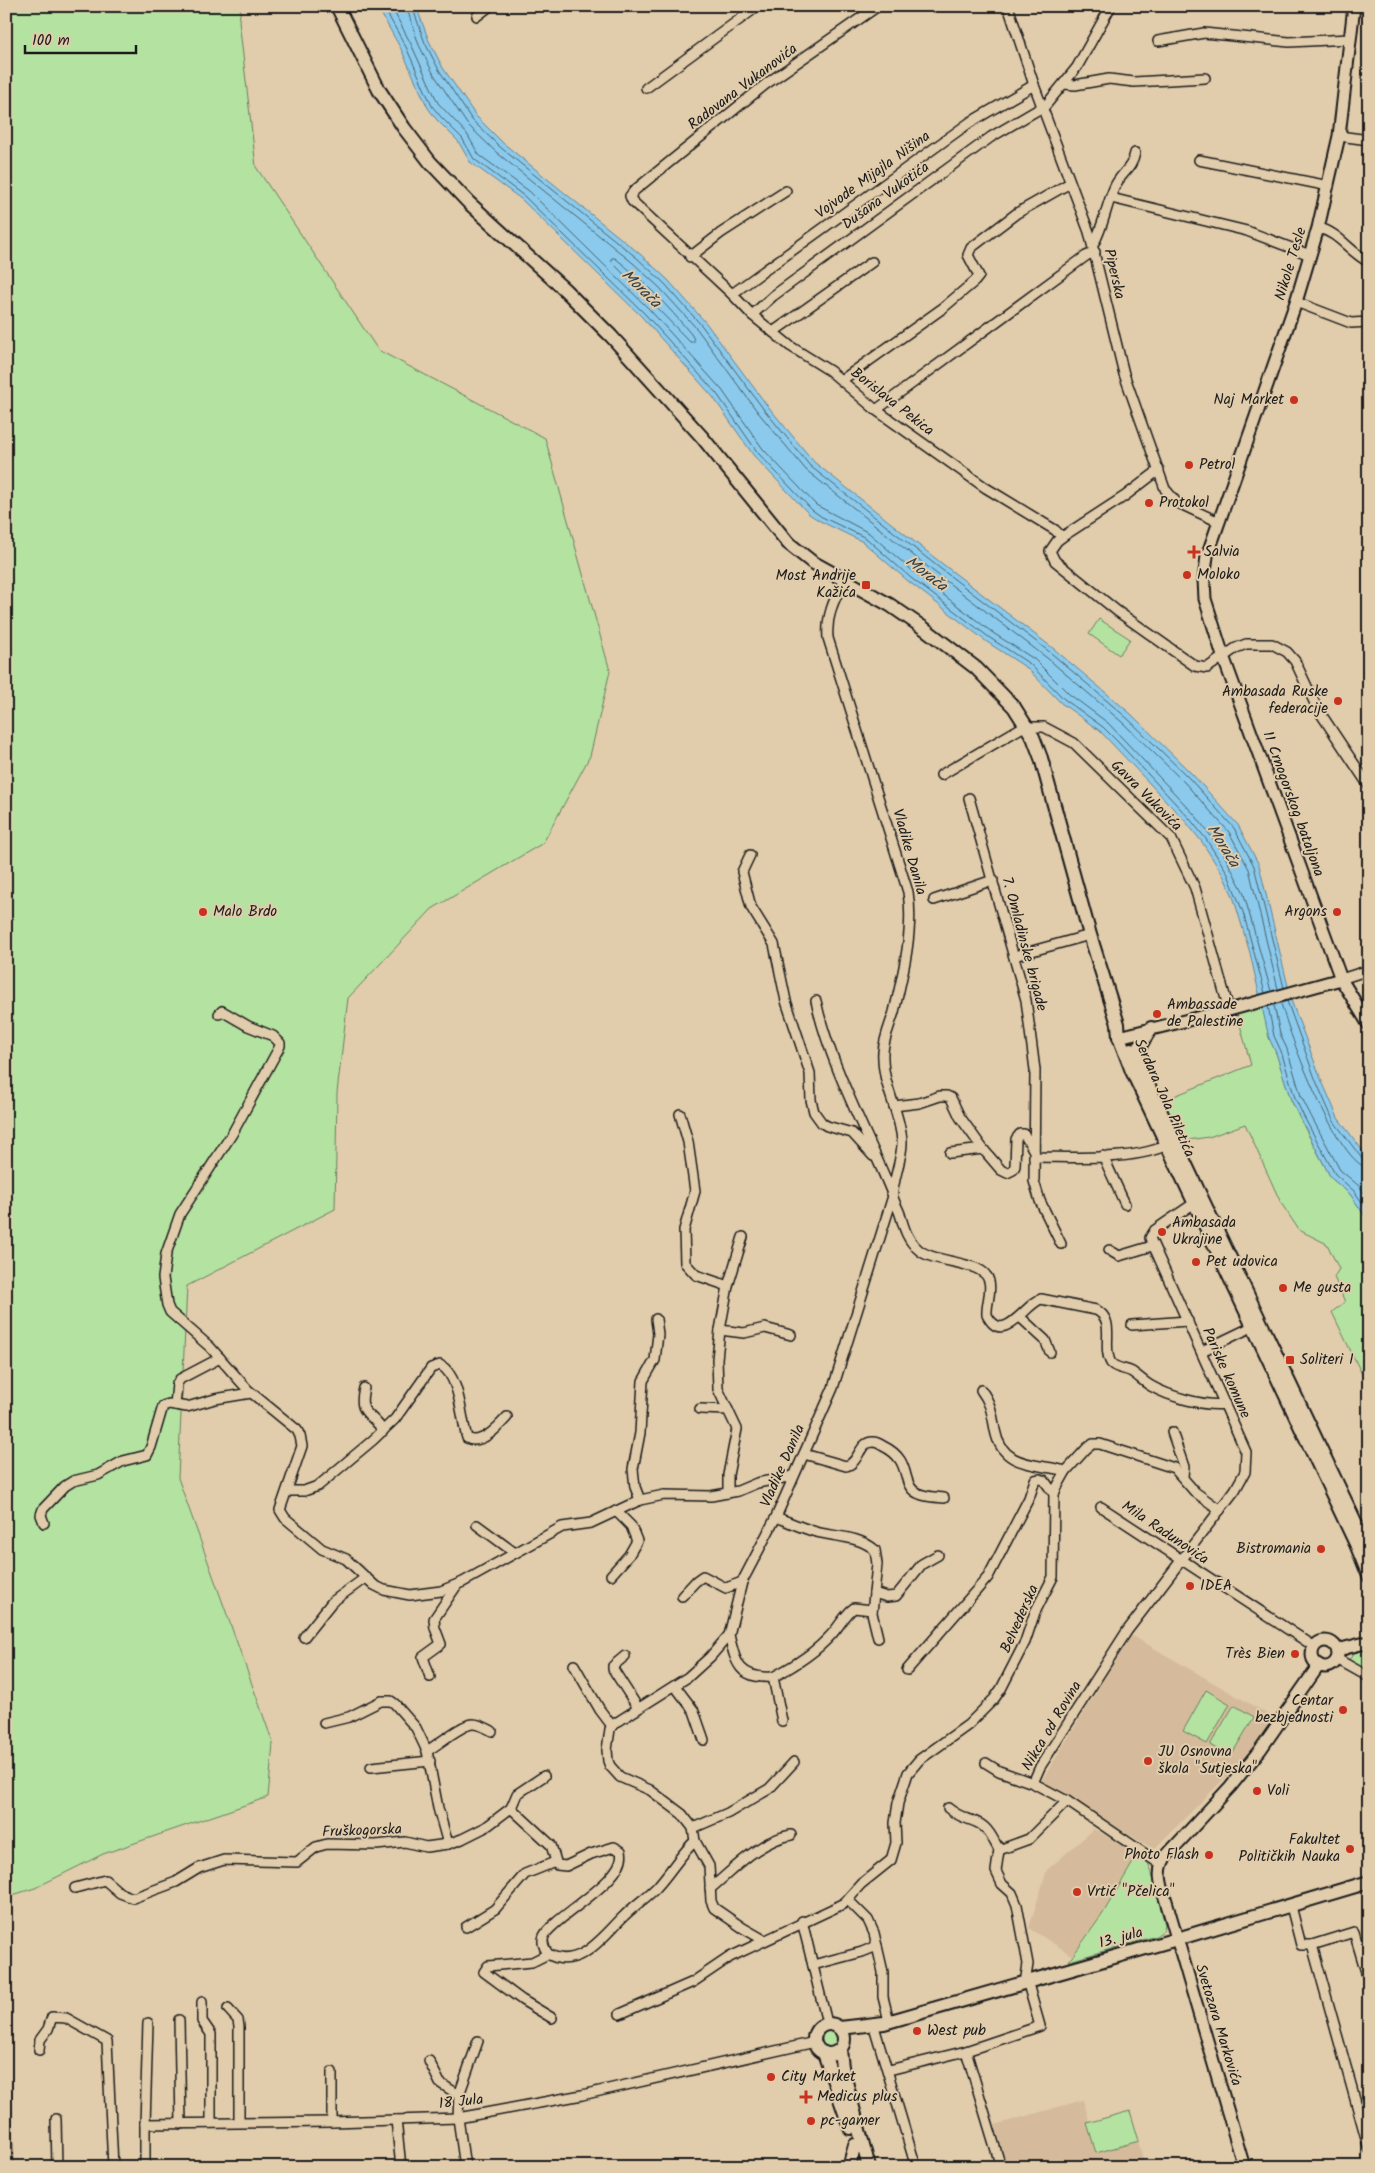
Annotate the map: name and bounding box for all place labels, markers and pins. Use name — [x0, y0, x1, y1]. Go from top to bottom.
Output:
place label: Naj Market — [1214, 388, 1284, 412]
marker: Naj Market — [1288, 394, 1300, 406]
place label: Petrol — [1199, 453, 1235, 477]
marker: Petrol — [1183, 459, 1195, 471]
place label: Protokol — [1159, 491, 1209, 515]
marker: Protokol — [1143, 497, 1155, 509]
place label: Salvia — [1204, 540, 1240, 564]
marker: Salvia — [1188, 546, 1200, 558]
place label: Moloko — [1197, 563, 1240, 587]
place label: Most Andrije Kažića — [775, 564, 856, 605]
marker: Moloko — [1181, 569, 1193, 581]
marker: Most Andrije Kažića — [860, 579, 872, 591]
place label: Ambasada Ruske federacije — [1222, 680, 1328, 721]
marker: Ambasada Ruske federacije — [1332, 695, 1344, 707]
place label: Malo Brdo — [213, 900, 277, 924]
place label: Argons — [1285, 900, 1328, 924]
marker: Malo Brdo — [197, 906, 209, 918]
marker: Argons — [1331, 906, 1343, 918]
place label: Ambassade de Palestine — [1167, 993, 1244, 1034]
marker: Ambassade de Palestine — [1151, 1008, 1163, 1020]
place label: Ambasada Ukrajine — [1172, 1211, 1236, 1252]
marker: Ambasada Ukrajine — [1156, 1226, 1168, 1238]
place label: Pet udovica — [1206, 1250, 1278, 1274]
marker: Pet udovica — [1190, 1256, 1202, 1268]
place label: Me gusta — [1293, 1276, 1351, 1300]
marker: Me gusta — [1277, 1282, 1289, 1294]
place label: Soliteri I — [1300, 1348, 1354, 1372]
marker: Soliteri I — [1284, 1354, 1296, 1366]
place label: Bistromania — [1236, 1537, 1311, 1561]
marker: Bistromania — [1315, 1543, 1327, 1555]
place label: IDEA — [1200, 1574, 1232, 1598]
marker: IDEA — [1184, 1580, 1196, 1592]
place label: Très Bien — [1225, 1642, 1285, 1666]
marker: Très Bien — [1289, 1648, 1301, 1660]
place label: Centar bezbjednosti — [1255, 1689, 1334, 1730]
marker: Centar bezbjednosti — [1337, 1704, 1349, 1716]
place label: JU Osnovna škola "Sutjeska" — [1158, 1740, 1257, 1781]
marker: JU Osnovna škola "Sutjeska" — [1142, 1755, 1154, 1767]
place label: Voli — [1267, 1779, 1290, 1803]
marker: Voli — [1251, 1785, 1263, 1797]
place label: Fakultet Političkih Nauka — [1239, 1828, 1340, 1869]
place label: Photo Flash — [1124, 1843, 1199, 1867]
marker: Fakultet Političkih Nauka — [1344, 1843, 1356, 1855]
marker: Photo Flash — [1203, 1849, 1215, 1861]
place label: Vrtić "Pčelica" — [1087, 1880, 1175, 1904]
marker: Vrtić "Pčelica" — [1071, 1886, 1083, 1898]
place label: West pub — [927, 2019, 986, 2043]
marker: West pub — [911, 2025, 923, 2037]
place label: City Market — [781, 2065, 856, 2089]
marker: City Market — [765, 2071, 777, 2083]
place label: Medicus plus — [817, 2085, 898, 2109]
marker: Medicus plus — [799, 2090, 813, 2104]
place label: pc-gamer — [820, 2109, 881, 2133]
marker: pc-gamer — [805, 2115, 817, 2127]

